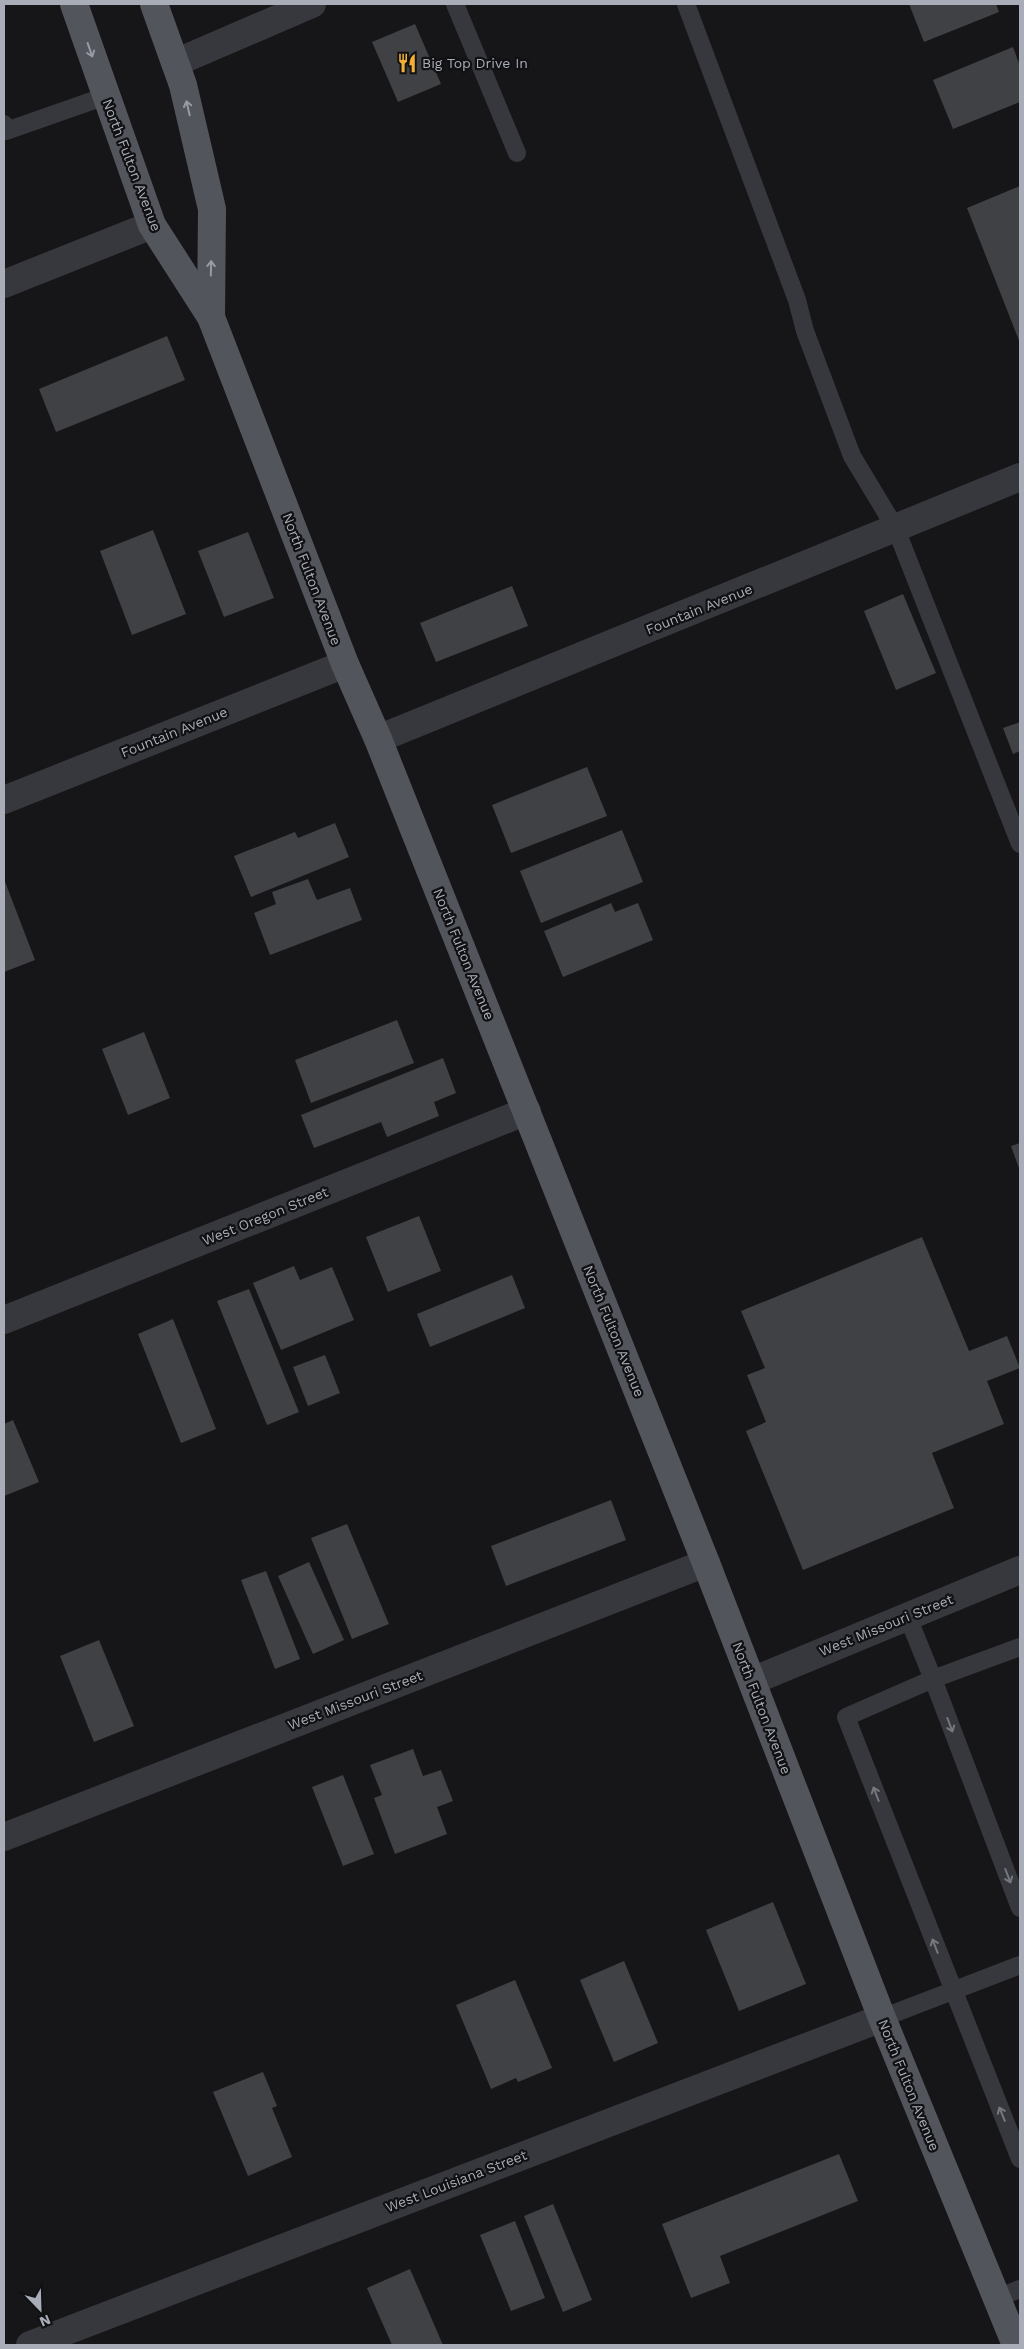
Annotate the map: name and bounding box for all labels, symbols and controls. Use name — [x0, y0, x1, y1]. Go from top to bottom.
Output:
one-way arrow — [86, 41, 95, 57]
restaurant icon: Big Top Drive In — [396, 52, 418, 74]
place label: Big Top Drive In — [422, 55, 528, 71]
street label: North Fulton Avenue — [99, 97, 165, 233]
one-way arrow — [183, 101, 192, 117]
one-way arrow — [206, 260, 216, 276]
street label: North Fulton Avenue — [279, 511, 345, 647]
street label: Fountain Avenue — [643, 580, 755, 638]
street label: Fountain Avenue — [118, 703, 230, 761]
street label: North Fulton Avenue — [430, 886, 498, 1022]
street label: West Oregon Street — [200, 1183, 330, 1249]
street label: North Fulton Avenue — [580, 1263, 648, 1399]
street label: West Missouri Street — [817, 1591, 955, 1659]
street label: North Fulton Avenue — [729, 1640, 795, 1776]
street label: West Missouri Street — [285, 1667, 425, 1733]
one-way arrow — [947, 1717, 956, 1732]
one-way arrow — [871, 1787, 880, 1802]
one-way arrow — [1004, 1868, 1013, 1884]
one-way arrow — [930, 1938, 939, 1954]
street label: North Fulton Avenue — [875, 2017, 943, 2153]
one-way arrow — [997, 2107, 1006, 2122]
street label: West Louisiana Street — [383, 2147, 529, 2215]
north arrow — [15, 2284, 65, 2334]
text: N — [37, 2312, 53, 2330]

